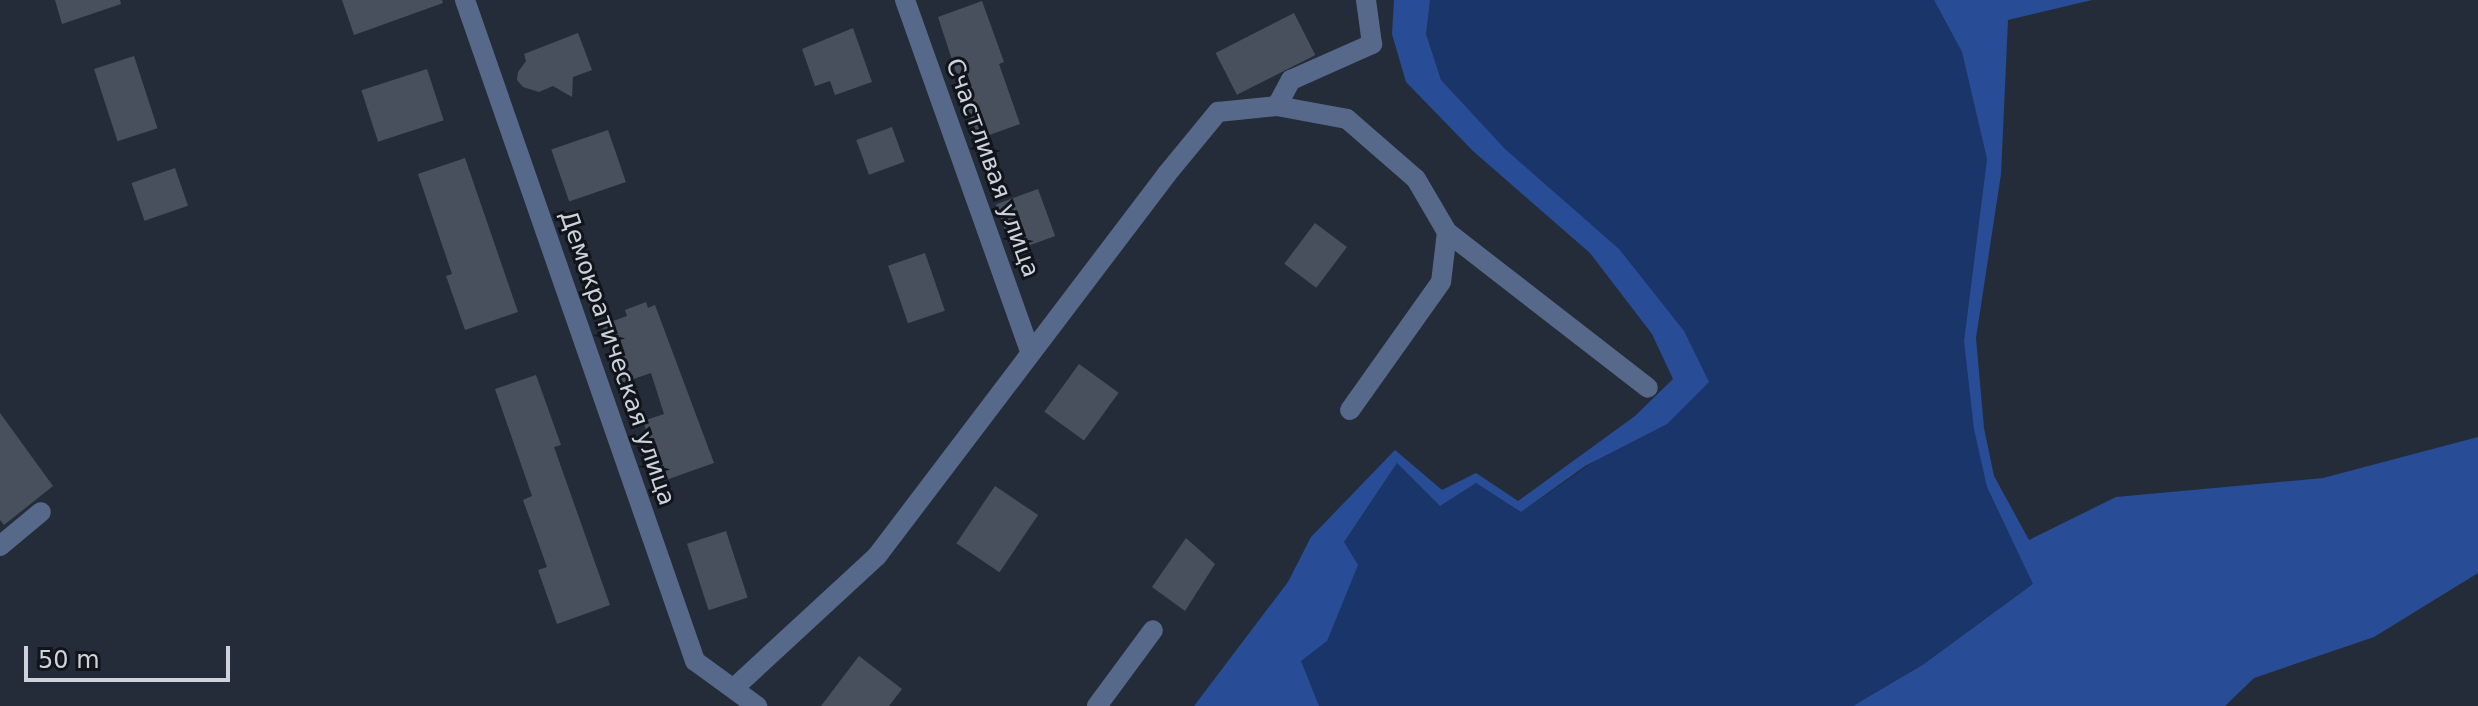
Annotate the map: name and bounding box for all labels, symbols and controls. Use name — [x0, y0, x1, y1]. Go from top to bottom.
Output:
street label: Счастливая улица — [939, 55, 1045, 281]
street label: Демократическая улица — [553, 207, 681, 509]
scale bar — [28, 630, 234, 680]
text: 50 m — [38, 646, 100, 674]

